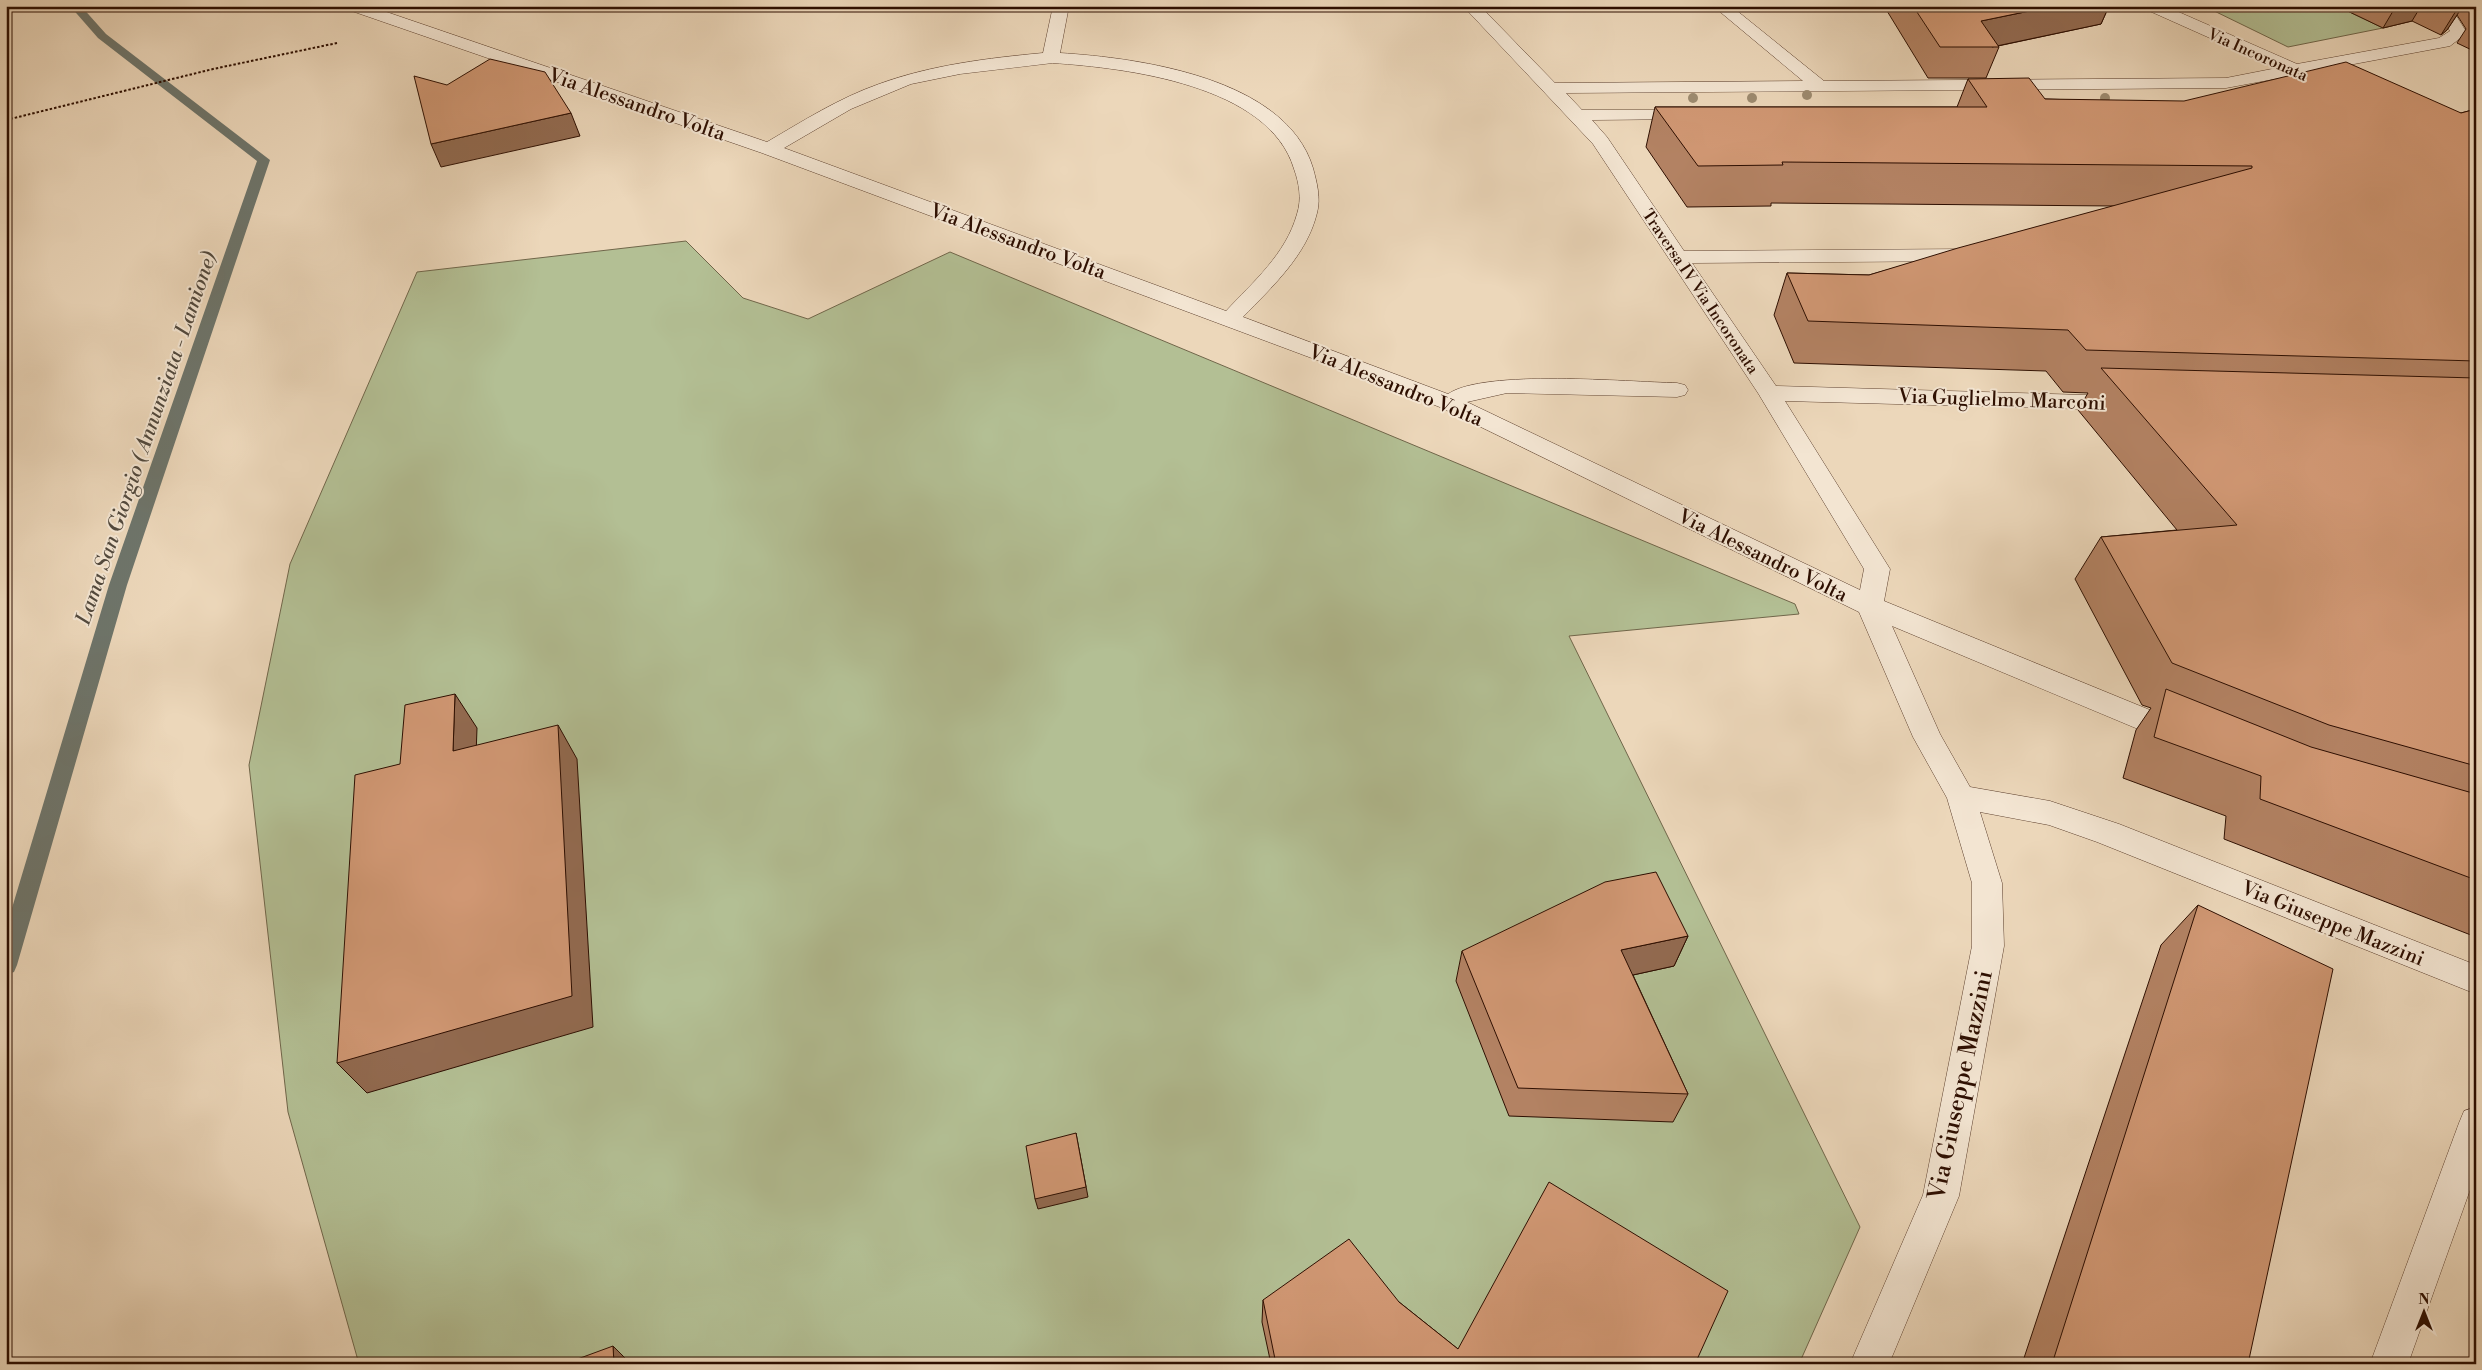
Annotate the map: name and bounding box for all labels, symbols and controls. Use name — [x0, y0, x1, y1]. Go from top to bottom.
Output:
street label: Via Incoronata — [2204, 24, 2311, 86]
street label: Via Alessandro Volta — [544, 63, 729, 148]
street label: Via Alessandro Volta — [925, 199, 1110, 286]
street label: Traversa IV Via Incoronata — [1637, 205, 1763, 379]
water label: Lama San Giorgio ( Annunziata - Lamione) — [70, 248, 223, 629]
street label: Via Alessandro Volta — [1304, 340, 1487, 433]
street label: Via Guglielmo Marconi — [1897, 384, 2107, 417]
street label: Via Alessandro Volta — [1673, 504, 1852, 609]
street label: Via Giuseppe Mazzini — [2236, 876, 2428, 973]
street label: Via Giuseppe Mazzini — [1922, 968, 2000, 1204]
north arrow — [2400, 1288, 2450, 1338]
text: N — [2418, 1291, 2430, 1309]

